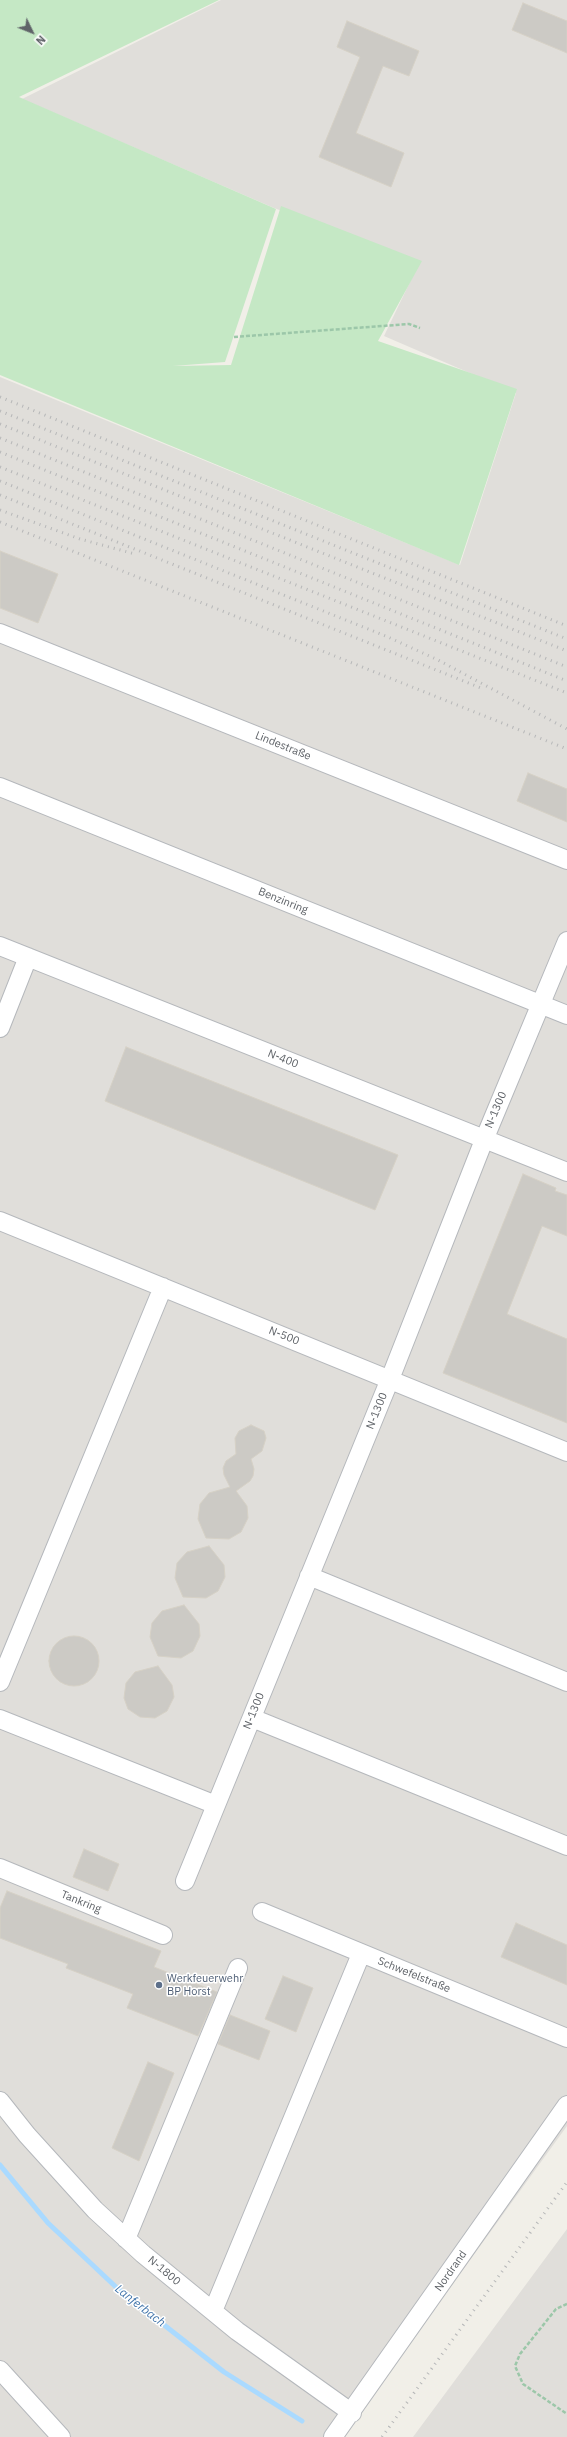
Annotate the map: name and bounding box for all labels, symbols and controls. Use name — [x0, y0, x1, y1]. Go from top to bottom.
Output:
north arrow — [12, 12, 52, 52]
text: N — [33, 32, 49, 48]
street label: Lindestraße — [253, 729, 313, 763]
street label: Benzinring — [256, 885, 310, 917]
street label: N-400 — [266, 1047, 300, 1071]
street label: N-1300 — [482, 1090, 510, 1130]
street label: N-500 — [267, 1324, 301, 1348]
street label: N-1300 — [364, 1391, 390, 1431]
street label: N-1300 — [241, 1691, 267, 1731]
street label: Tankring — [59, 1888, 103, 1916]
street label: Schwefelstraße — [376, 1954, 452, 1996]
place label: Werkfeuerwehr BP Horst — [167, 1972, 243, 1998]
marker: Werkfeuerwehr BP Horst — [154, 1980, 164, 1990]
street label: Nordrand — [432, 2248, 470, 2294]
street label: N-1800 — [145, 2254, 183, 2288]
water label: Lanferbach — [112, 2282, 168, 2330]

